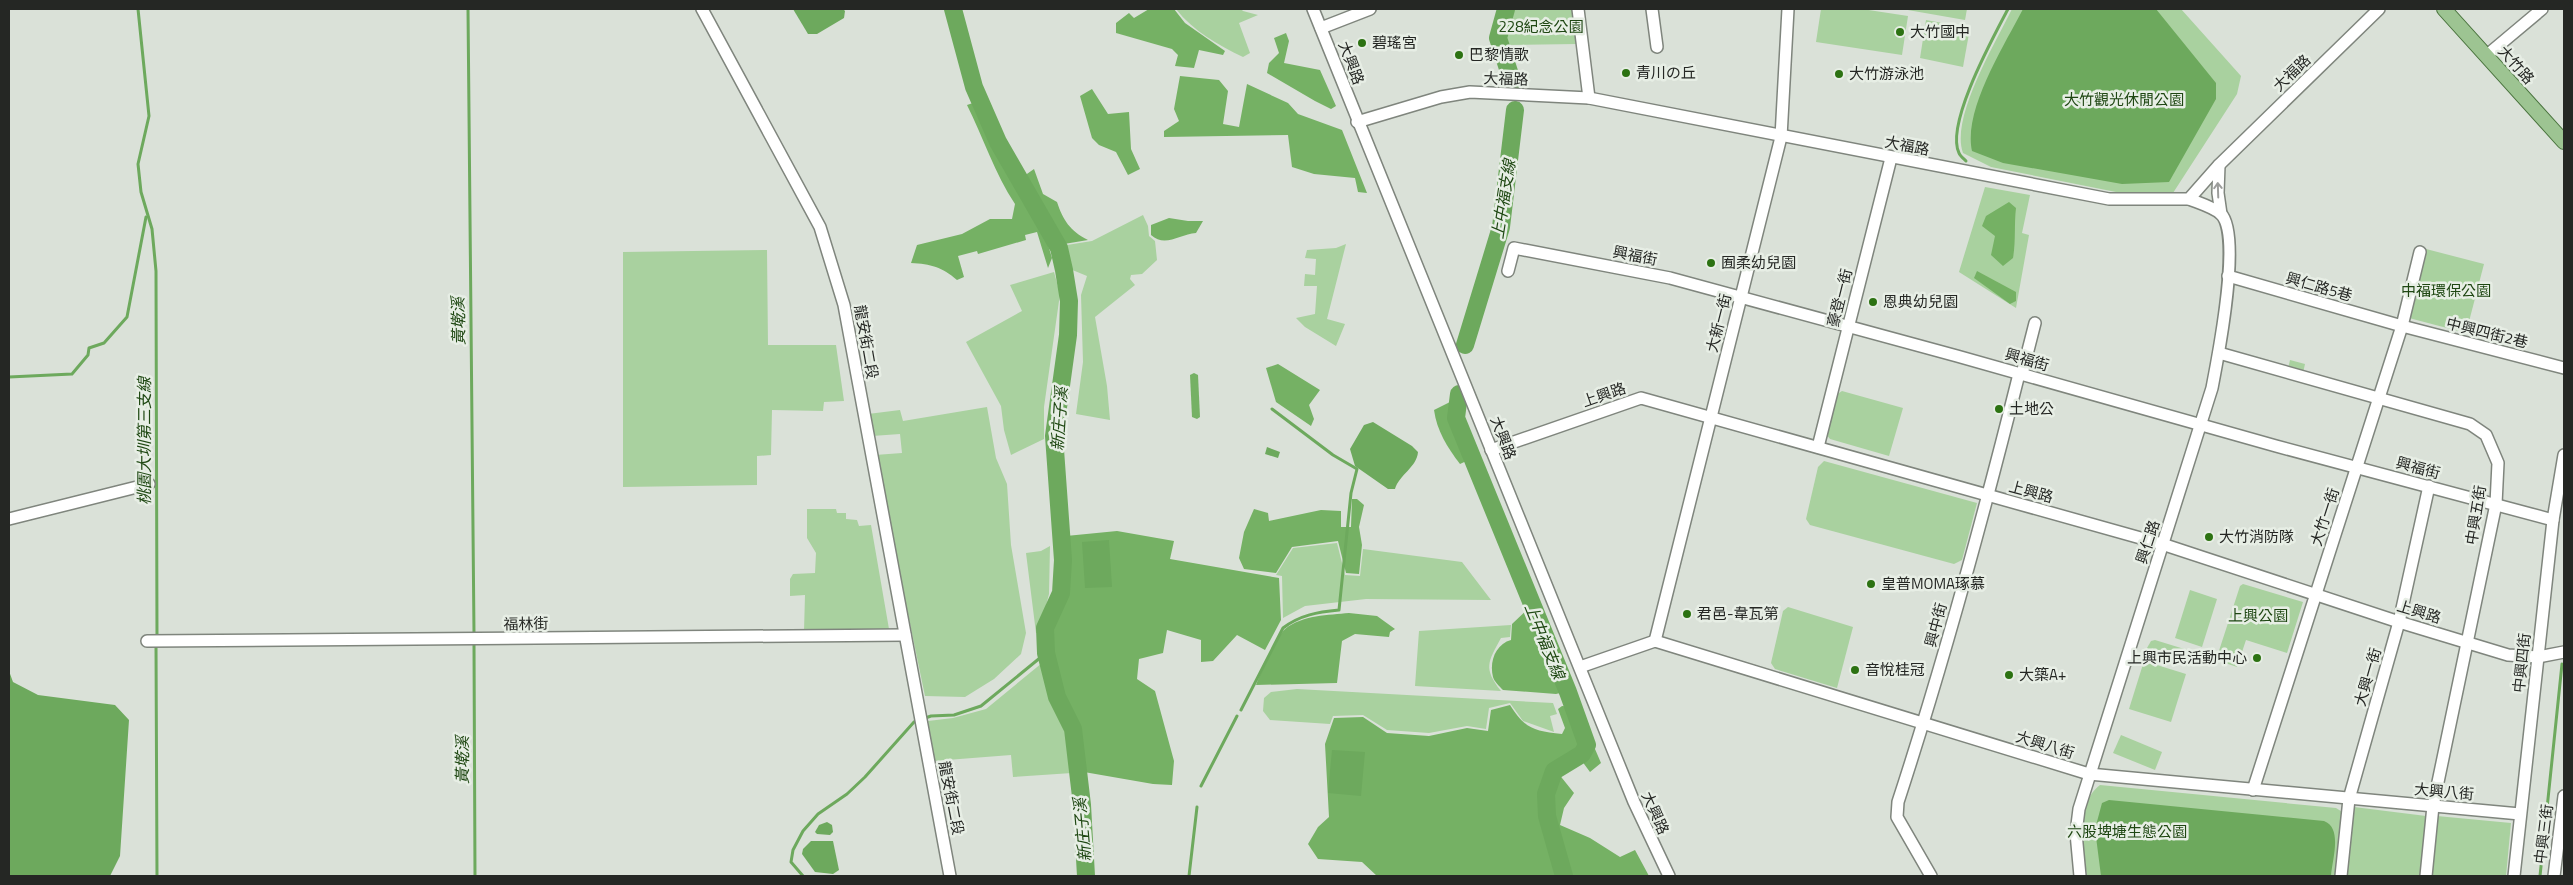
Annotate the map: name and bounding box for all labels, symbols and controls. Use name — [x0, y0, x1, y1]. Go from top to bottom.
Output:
park label: 228紀念公園 — [1498, 15, 1584, 38]
place label: 大竹國中 — [1910, 20, 1970, 43]
marker: 大竹國中 — [1894, 26, 1906, 38]
place label: 碧瑤宮 — [1372, 31, 1417, 54]
marker: 碧瑤宮 — [1356, 37, 1368, 49]
street label: 大興路 — [1333, 38, 1370, 88]
street label: 大竹路 — [2493, 40, 2540, 89]
place label: 巴黎情歌 — [1469, 43, 1529, 66]
marker: 巴黎情歌 — [1453, 49, 1465, 61]
street label: 大福路 — [2267, 49, 2316, 97]
place label: 青川の丘 — [1636, 61, 1696, 84]
place label: 大竹游泳池 — [1849, 62, 1924, 85]
street label: 大福路 — [1483, 66, 1529, 91]
marker: 青川の丘 — [1620, 67, 1632, 79]
marker: 大竹游泳池 — [1833, 68, 1845, 80]
park label: 大竹觀光休閒公園 — [2064, 88, 2184, 111]
street label: 大福路 — [1883, 130, 1931, 161]
water label: 上中福支線 — [1485, 156, 1521, 240]
one-way arrow — [2213, 182, 2223, 198]
street label: 興福街 — [1611, 240, 1659, 271]
place label: 囿柔幼兒園 — [1721, 251, 1796, 274]
marker: 囿柔幼兒園 — [1705, 257, 1717, 269]
street label: 豪登一街 — [1821, 266, 1858, 330]
street label: 興仁路5巷 — [2283, 266, 2355, 307]
park label: 中福環保公園 — [2401, 279, 2491, 302]
place label: 恩典幼兒園 — [1883, 290, 1958, 313]
street label: 大新一街 — [1700, 291, 1737, 355]
water label: 黃墘溪 — [446, 295, 470, 345]
marker: 恩典幼兒園 — [1867, 296, 1879, 308]
street label: 龍安街二段 — [849, 303, 884, 381]
street label: 中興四街2巷 — [2444, 311, 2530, 354]
street label: 興福街 — [2002, 342, 2052, 377]
water label: 桃園大圳第三支線 — [132, 375, 156, 505]
street label: 上興路 — [1579, 376, 1629, 413]
water label: 新庄子溪 — [1045, 384, 1073, 452]
place label: 土地公 — [2009, 397, 2054, 420]
marker: 土地公 — [1993, 403, 2005, 415]
street label: 大興路 — [1485, 413, 1522, 463]
street label: 興福街 — [2393, 451, 2443, 484]
street label: 上興路 — [2006, 475, 2056, 508]
street label: 中興五街 — [2459, 483, 2492, 546]
street label: 大竹一街 — [2304, 485, 2345, 549]
street label: 興仁路 — [2130, 517, 2165, 567]
place label: 大竹消防隊 — [2219, 525, 2294, 548]
marker: 大竹消防隊 — [2203, 531, 2215, 543]
place label: 皇普MOMA琢慕 — [1881, 572, 1985, 595]
marker: 皇普MOMA琢慕 — [1865, 578, 1877, 590]
street label: 上興路 — [2394, 594, 2444, 629]
water label: 上中福支線 — [1519, 599, 1572, 684]
street label: 興中街 — [1919, 600, 1952, 650]
place label: 君邑-韋瓦第 — [1697, 602, 1779, 625]
park label: 上興公園 — [2228, 604, 2288, 627]
marker: 君邑-韋瓦第 — [1681, 608, 1693, 620]
street label: 福林街 — [503, 612, 549, 635]
street label: 中興四街 — [2507, 632, 2536, 694]
street label: 大興一街 — [2348, 645, 2387, 709]
place label: 上興市民活動中心 — [2127, 646, 2247, 669]
marker: 上興市民活動中心 — [2251, 652, 2263, 664]
place label: 音悅桂冠 — [1865, 658, 1925, 681]
place label: 大築A+ — [2019, 663, 2066, 686]
marker: 音悅桂冠 — [1849, 664, 1861, 676]
marker: 大築A+ — [2003, 669, 2015, 681]
street label: 大興八街 — [2013, 725, 2077, 764]
water label: 黃墘溪 — [450, 734, 474, 784]
street label: 龍安街二段 — [933, 759, 970, 837]
street label: 大興八街 — [2413, 777, 2475, 806]
street label: 大興路 — [1636, 788, 1675, 838]
water label: 新庄子溪 — [1067, 795, 1097, 863]
street label: 中興三街 — [2528, 803, 2559, 865]
park label: 六股埤塘生態公園 — [2067, 820, 2187, 843]

